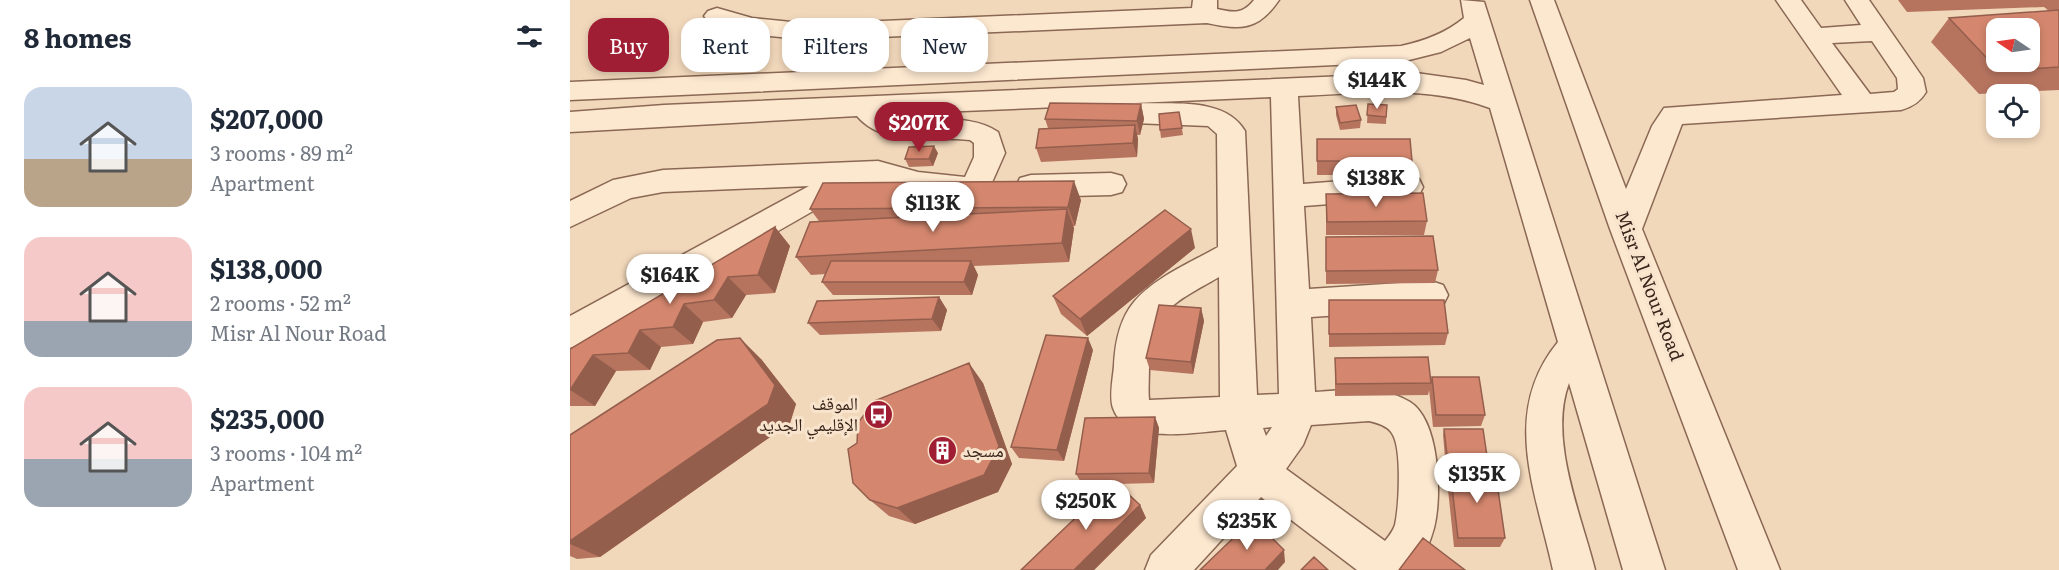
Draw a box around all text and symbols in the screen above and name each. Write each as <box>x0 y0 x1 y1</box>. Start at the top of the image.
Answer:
text: 8 homes <box>24 17 132 56</box>
chip: Buy <box>588 18 669 72</box>
chip: Rent <box>681 18 770 72</box>
chip: Filters <box>782 18 889 72</box>
chip: New <box>901 18 988 72</box>
north arrow <box>1986 18 2040 72</box>
map controls <box>1986 18 2040 138</box>
icon: filters <box>513 20 546 53</box>
pin: $144K <box>1335 59 1419 110</box>
text: $144K <box>1347 63 1407 93</box>
button: locate <box>1986 84 2040 138</box>
text: $207,000 <box>210 98 323 137</box>
pin: $207K <box>877 102 961 153</box>
text: $207K <box>888 106 950 136</box>
icon: home <box>72 111 144 183</box>
text: 3 rooms · 89 m² <box>210 137 353 167</box>
pin: $138K <box>1334 157 1418 208</box>
text: $138K <box>1347 161 1405 191</box>
text: Apartment <box>210 167 315 197</box>
pin: $113K <box>891 182 975 233</box>
text: $113K <box>905 186 961 216</box>
street label: Misr Al Nour Road <box>1609 207 1691 364</box>
text: $138,000 <box>210 248 323 287</box>
pin: $164K <box>628 254 712 305</box>
text: $164K <box>640 258 700 288</box>
icon: home <box>72 261 144 333</box>
text: 2 rooms · 52 m² <box>210 287 351 317</box>
text: Misr Al Nour Road <box>210 317 386 347</box>
place label: الموقف الإقليمي الجديد <box>759 389 858 440</box>
text: $235,000 <box>210 398 324 437</box>
bus stop icon: الموقف الإقليمي الجديد <box>863 398 895 430</box>
icon: home <box>72 411 144 483</box>
building icon: مسجد <box>926 435 958 467</box>
place label: مسجد <box>963 436 1004 463</box>
text: 3 rooms · 104 m² <box>210 437 362 467</box>
pin: $135K <box>1435 453 1519 504</box>
text: $135K <box>1448 457 1506 487</box>
text: Apartment <box>210 467 315 497</box>
pin: $250K <box>1044 480 1128 531</box>
text: $250K <box>1055 484 1117 514</box>
pin: $235K <box>1205 500 1289 551</box>
text: $235K <box>1217 504 1277 534</box>

